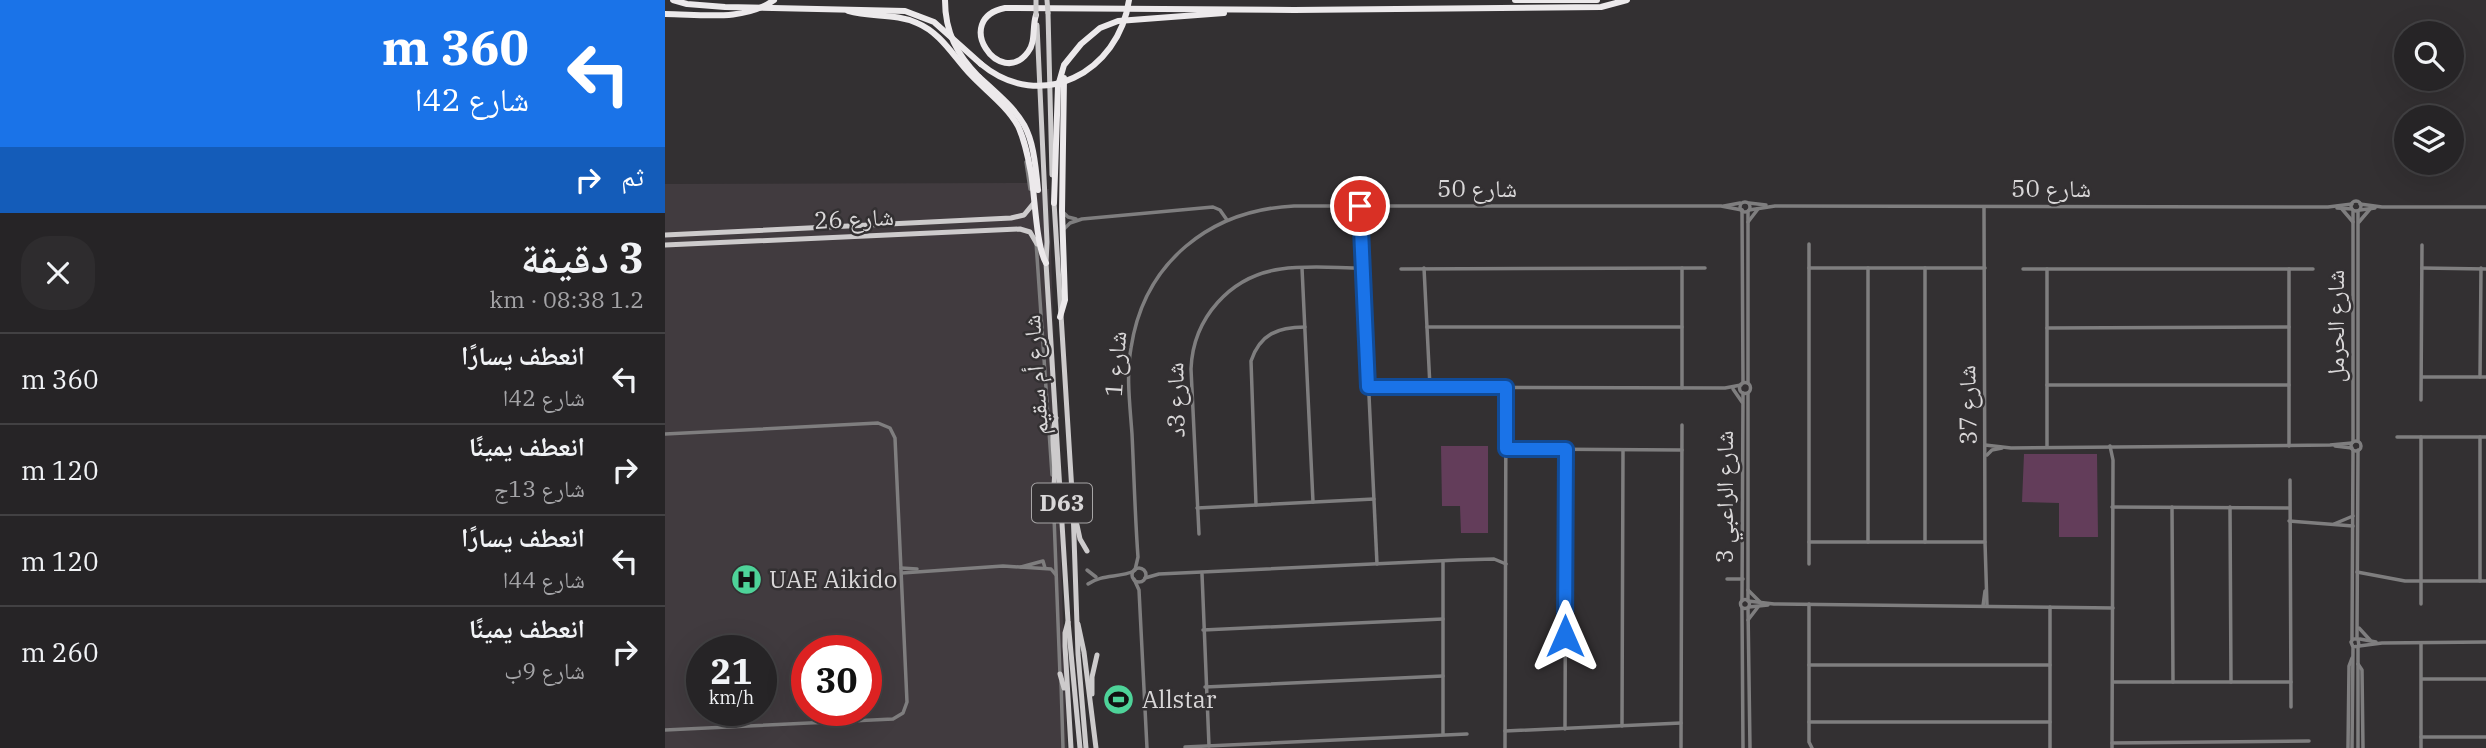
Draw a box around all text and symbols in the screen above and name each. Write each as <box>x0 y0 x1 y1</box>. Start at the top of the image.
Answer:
text: 360 m <box>382 15 529 78</box>
map controls <box>2394 21 2464 175</box>
button: search <box>2394 21 2464 91</box>
icon: left <box>553 28 644 119</box>
text: شارع 42ا <box>415 78 529 120</box>
button: layers <box>2394 105 2464 175</box>
text: ثم <box>621 159 644 193</box>
icon: right <box>569 161 607 199</box>
street label: شارع 50 <box>1437 172 1517 204</box>
street label: شارع 50 <box>2011 172 2091 204</box>
pin <box>1330 176 1390 236</box>
icon: arrive <box>1341 187 1379 225</box>
street label: شارع 26 <box>813 200 895 236</box>
text: 3 دقيقة <box>521 230 644 285</box>
button: close <box>21 236 95 310</box>
street label: شارع الحرمل <box>2319 270 2351 382</box>
text: 1.2 km · 08:38 <box>490 284 644 314</box>
street label: شارع أم سقيم <box>1015 314 1056 436</box>
street label: شارع 1 <box>1097 330 1133 398</box>
text: انعطف يسارًا <box>461 338 585 372</box>
icon: left <box>606 360 644 398</box>
text: 360 m <box>21 362 99 396</box>
street label: شارع 3د <box>1158 362 1192 438</box>
street label: شارع 37 <box>1950 365 1984 445</box>
text: شارع 42ا <box>503 382 585 412</box>
text: انعطف يمينًا <box>469 429 585 463</box>
street label: شارع الراعبي 3 <box>1708 431 1744 564</box>
icon: right <box>606 451 644 489</box>
text: 120 m <box>21 453 99 487</box>
text: شارع 13ج <box>494 473 585 503</box>
road number: D63 <box>1032 484 1092 523</box>
text: انعطف يسارًا <box>461 520 585 554</box>
icon: left <box>606 542 644 580</box>
text: 120 m <box>21 544 99 578</box>
hospital icon: UAE Aikido <box>729 563 763 597</box>
place label: UAE Aikido <box>769 563 897 595</box>
text: شارع 44ا <box>503 564 585 594</box>
position arrow <box>1528 599 1602 673</box>
text: انعطف يمينًا <box>469 611 585 645</box>
icon: right <box>606 633 644 671</box>
text: 260 m <box>21 635 99 669</box>
speed limit sign: 30 <box>791 635 882 726</box>
text: 21 <box>710 648 753 694</box>
text: شارع 9ب <box>504 655 585 685</box>
sports icon: Allstar <box>1102 683 1136 717</box>
place label: Allstar <box>1142 683 1217 715</box>
text: km/h <box>709 686 754 709</box>

